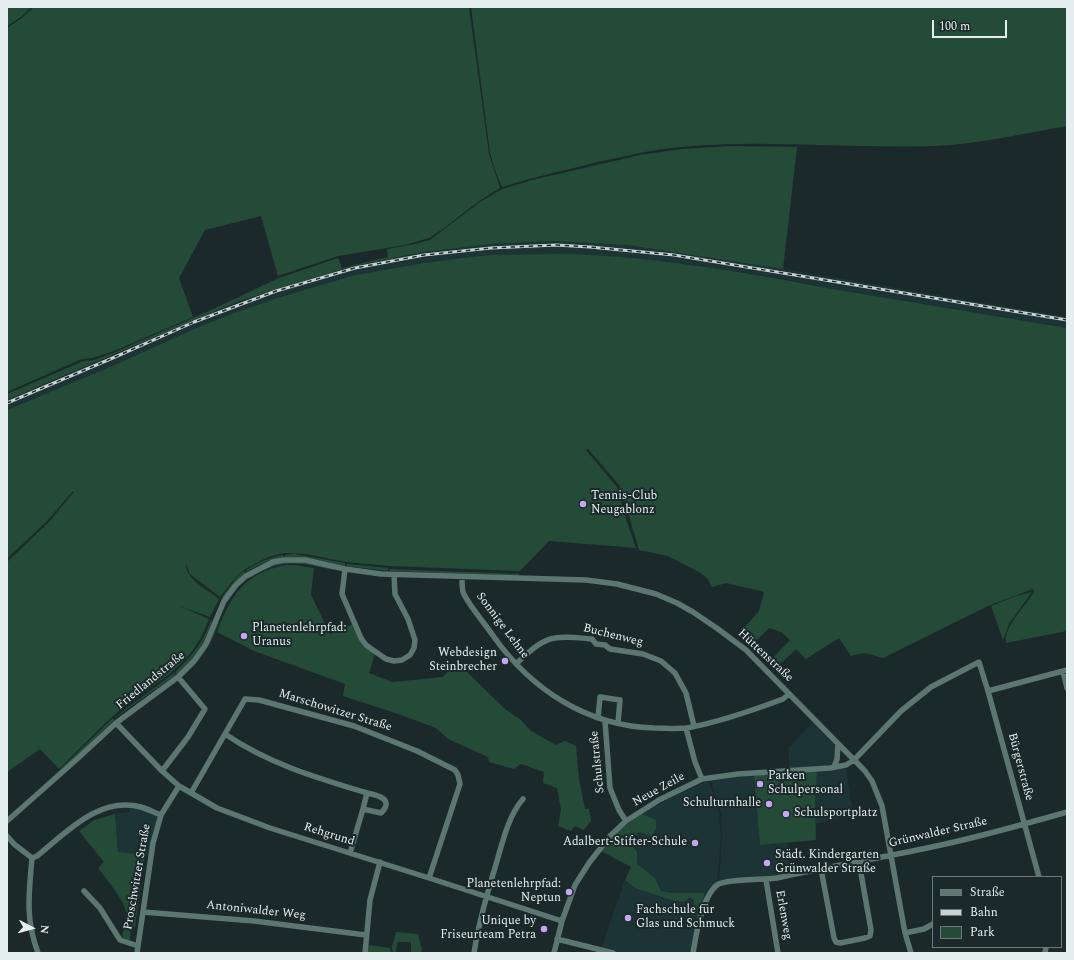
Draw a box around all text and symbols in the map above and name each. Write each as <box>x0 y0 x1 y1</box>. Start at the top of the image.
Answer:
scale bar <box>934 12 1009 38</box>
text: 100 m <box>939 17 970 36</box>
place label: Tennis-Club Neugablonz <box>591 490 657 518</box>
marker: Tennis-Club Neugablonz <box>578 499 588 509</box>
street label: Sonnige Lehne <box>472 590 532 662</box>
place label: Planetenlehrpfad: Uranus <box>252 622 346 650</box>
street label: Buchenweg <box>581 622 645 650</box>
street label: Hüttenstraße <box>734 627 796 685</box>
marker: Planetenlehrpfad: Uranus <box>239 631 249 641</box>
place label: Webdesign Steinbrecher <box>429 647 497 675</box>
street label: Friedlandstraße <box>114 649 188 713</box>
marker: Webdesign Steinbrecher <box>500 656 510 666</box>
street label: Marschowitzer Straße <box>277 687 393 735</box>
street label: Schulstraße <box>588 730 608 794</box>
street label: Bürgerstraße <box>1004 732 1036 802</box>
street label: Neue Zeile <box>630 770 688 810</box>
place label: Parken Schulpersonal <box>768 770 843 798</box>
marker: Parken Schulpersonal <box>755 779 765 789</box>
place label: Schulturnhalle <box>683 797 761 811</box>
marker: Schulturnhalle <box>764 799 774 809</box>
place label: Schulsportplatz <box>794 807 877 821</box>
marker: Schulsportplatz <box>781 809 791 819</box>
street label: Grünwalder Straße <box>887 815 989 851</box>
street label: Rehgrund <box>302 820 356 850</box>
street label: Proschwitzer Straße <box>122 823 154 931</box>
place label: Adalbert-Stifter-Schule <box>563 836 687 850</box>
marker: Adalbert-Stifter-Schule <box>690 838 700 848</box>
place label: Städt. Kindergarten Grünwalder Straße <box>775 849 879 877</box>
marker: Städt. Kindergarten Grünwalder Straße <box>762 858 772 868</box>
legend <box>932 876 1062 948</box>
place label: Planetenlehrpfad: Neptun <box>467 878 561 906</box>
text: Straße <box>970 883 1005 902</box>
marker: Planetenlehrpfad: Neptun <box>564 887 574 897</box>
street label: Erlenweg <box>772 889 794 941</box>
street label: Antoniwalder Weg <box>206 899 306 923</box>
text: Bahn <box>970 903 998 922</box>
place label: Fachschule für Glas und Schmuck <box>636 904 735 932</box>
north arrow <box>12 908 52 948</box>
marker: Fachschule für Glas und Schmuck <box>623 913 633 923</box>
place label: Unique by Friseurteam Petra <box>440 915 536 943</box>
text: Park <box>970 923 995 942</box>
text: N <box>36 924 53 935</box>
marker: Unique by Friseurteam Petra <box>539 924 549 934</box>

